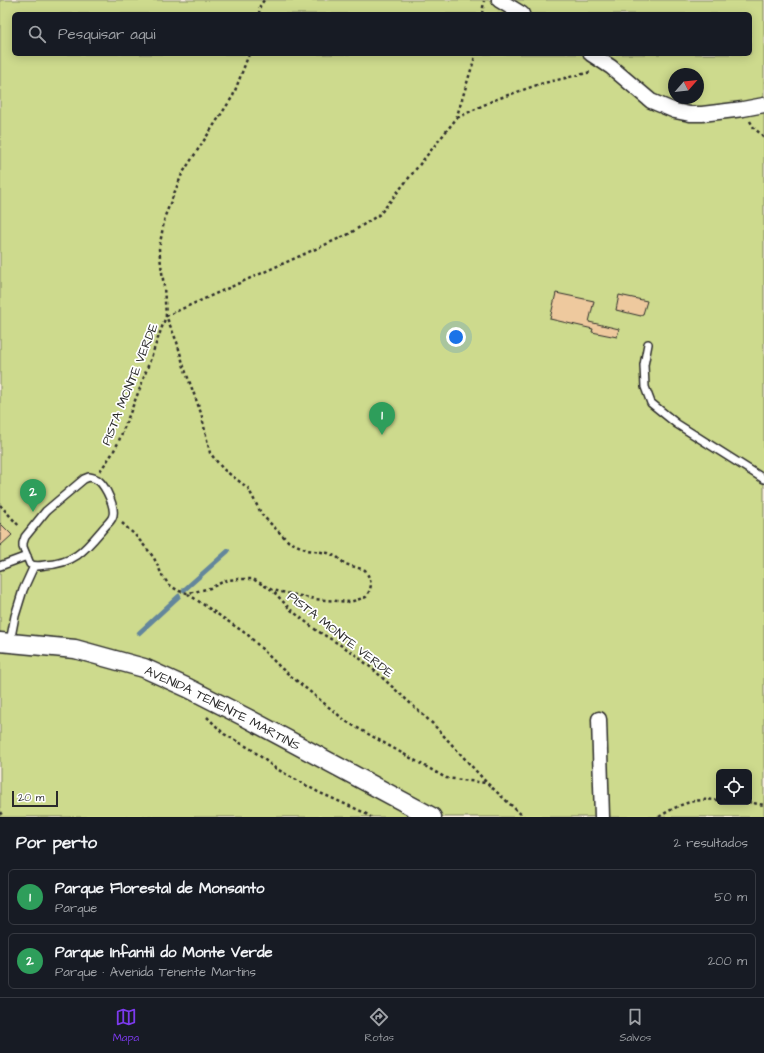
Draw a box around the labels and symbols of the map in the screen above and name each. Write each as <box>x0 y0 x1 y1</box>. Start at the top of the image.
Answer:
north arrow <box>668 68 704 104</box>
street label: PISTA MONTE VERDE <box>97 320 163 448</box>
your location <box>446 327 466 347</box>
pin: 1 <box>369 402 395 435</box>
pin: 2 <box>20 479 46 512</box>
street label: PISTA MONTE VERDE <box>284 588 397 682</box>
street label: AVENIDA TENENTE MARTINS <box>142 662 303 755</box>
scale bar <box>12 789 58 808</box>

